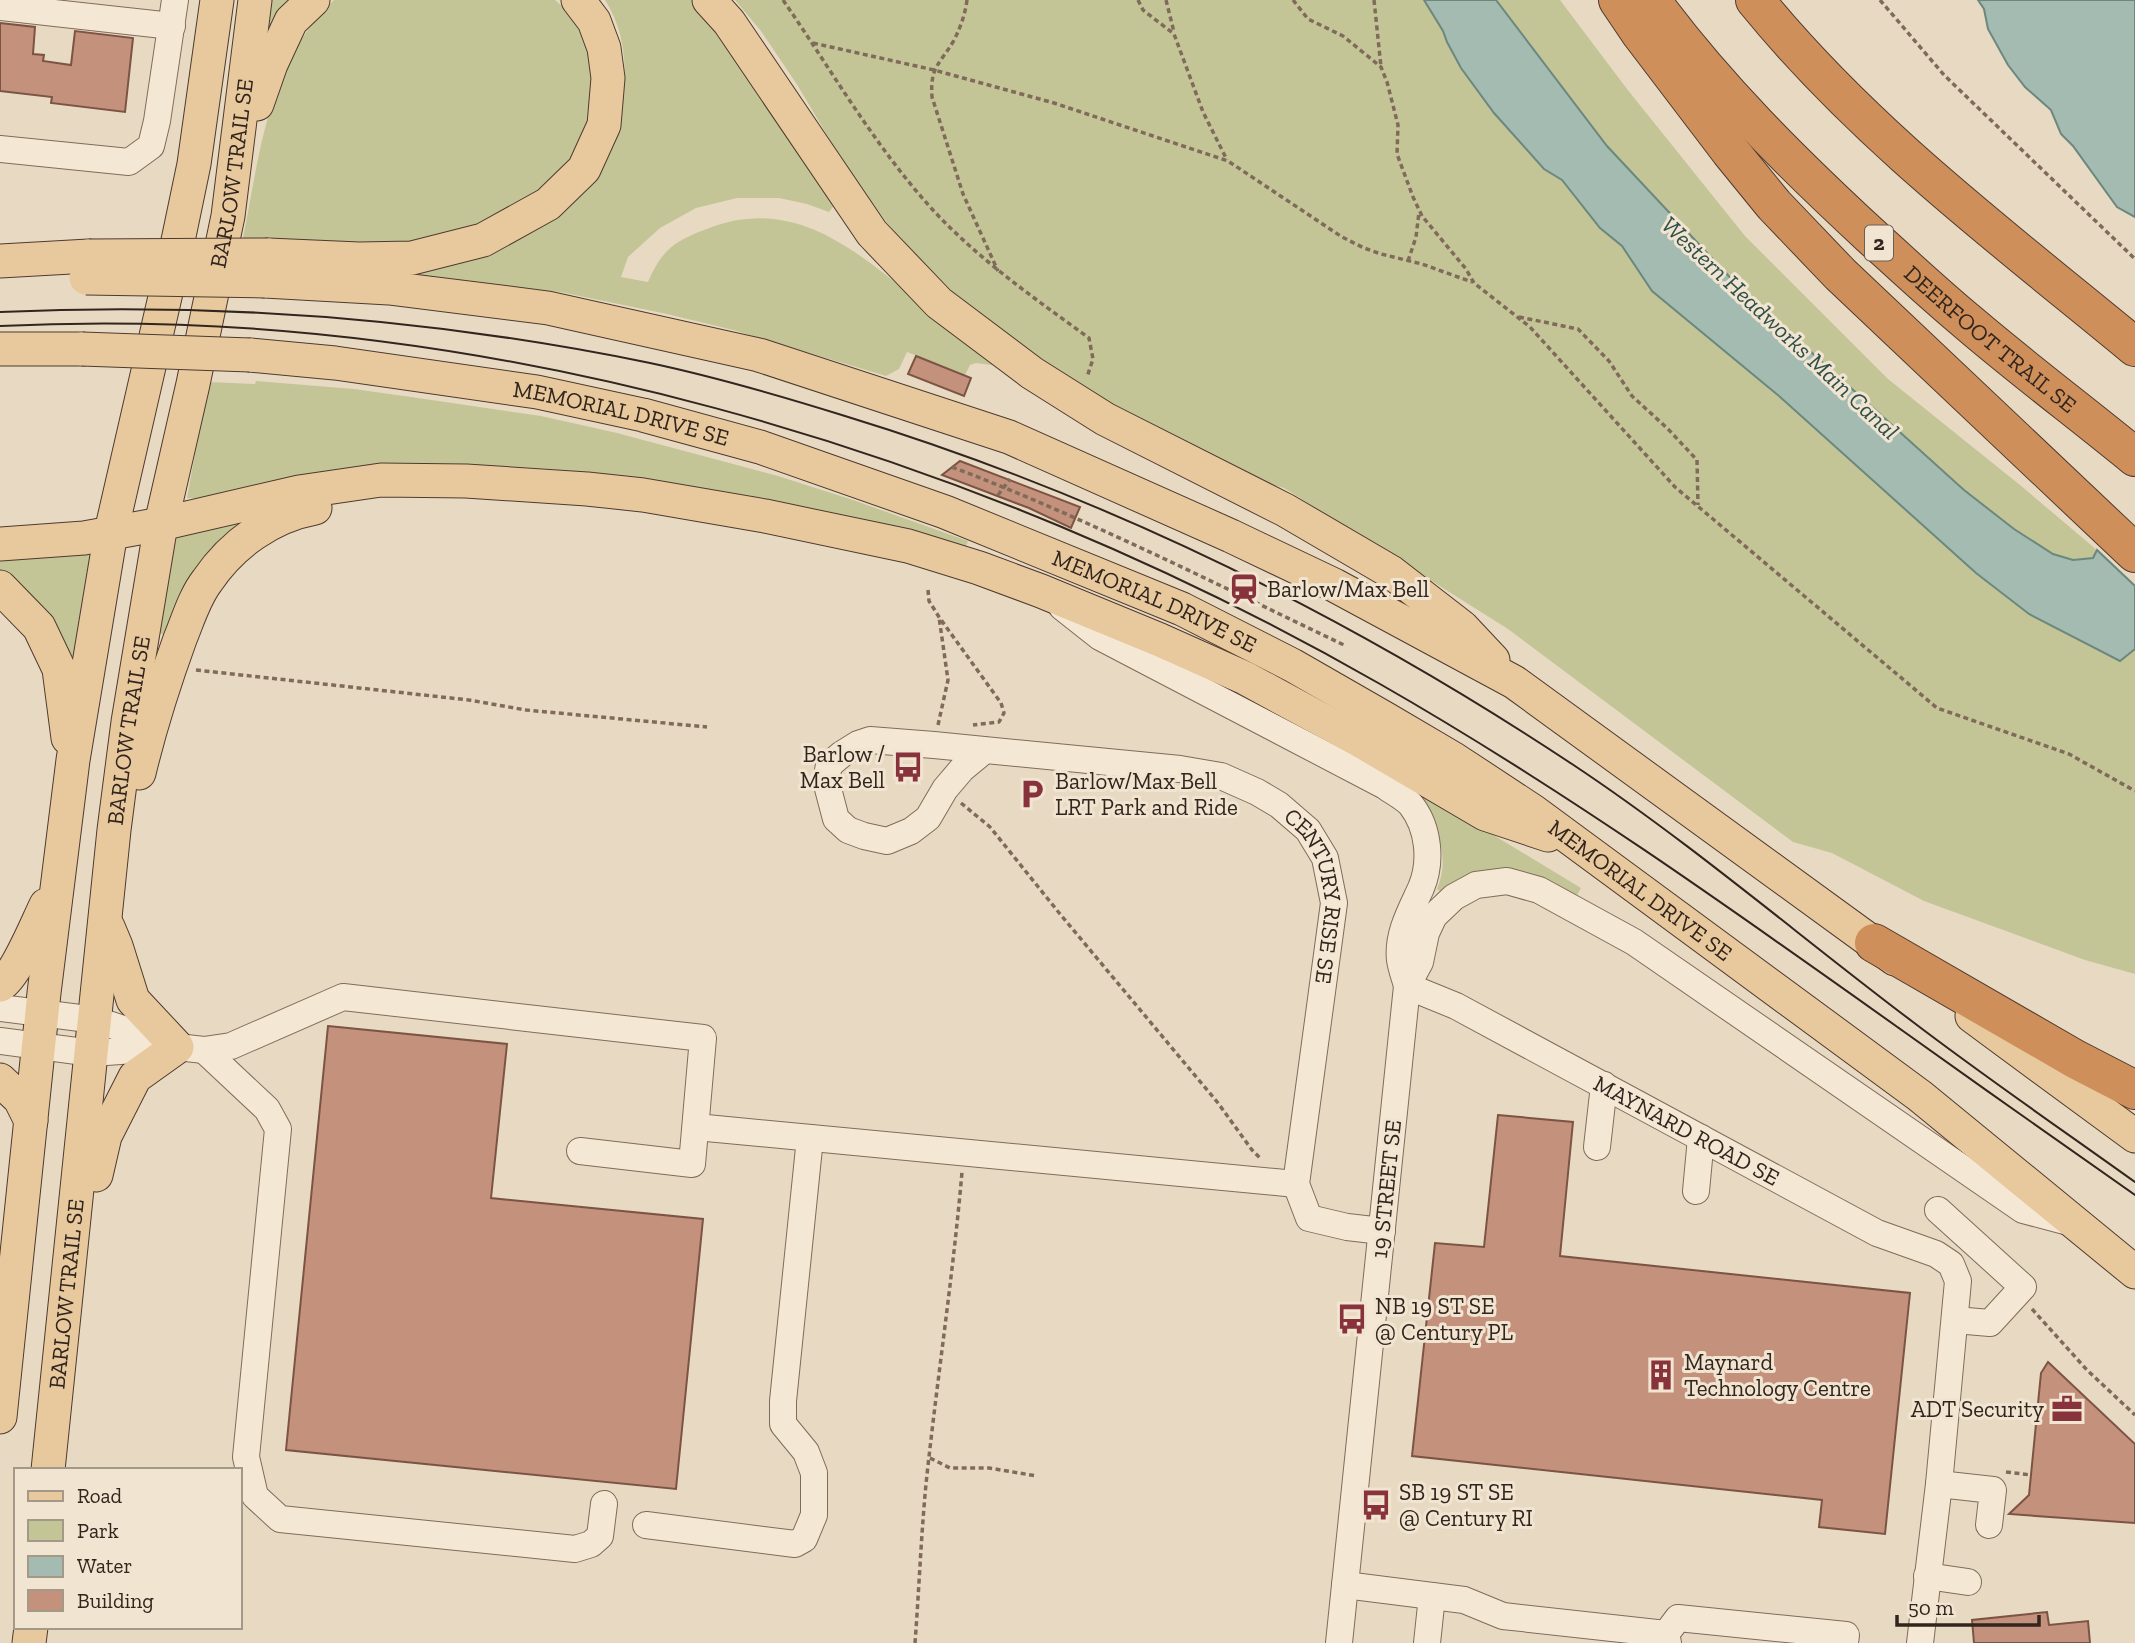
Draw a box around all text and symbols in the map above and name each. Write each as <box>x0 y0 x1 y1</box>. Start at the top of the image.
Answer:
street label: BARLOW TRAIL SE <box>204 77 259 270</box>
water label: Western Headworks Main Canal <box>1656 210 1905 445</box>
road number: 2 <box>1865 226 1893 260</box>
street label: DEERFOOT TRAIL SE <box>1898 259 2082 419</box>
street label: MEMORIAL DRIVE SE <box>511 375 732 452</box>
street label: MEMORIAL DRIVE SE <box>1048 543 1262 659</box>
station icon: Barlow/Max Bell <box>1227 572 1261 606</box>
place label: Barlow/Max Bell <box>1267 575 1429 603</box>
street label: BARLOW TRAIL SE <box>101 634 156 827</box>
place label: Barlow / Max Bell <box>800 740 885 794</box>
bus stop icon: Barlow / Max Bell <box>891 750 925 784</box>
place label: Barlow/Max Bell LRT Park and Ride <box>1055 767 1238 821</box>
parking icon: Barlow/Max Bell LRT Park and Ride <box>1015 777 1049 811</box>
street label: CENTURY RISE SE <box>1279 802 1348 986</box>
street label: MEMORIAL DRIVE SE <box>1543 813 1738 967</box>
street label: MAYNARD ROAD SE <box>1589 1069 1784 1192</box>
street label: 19 STREET SE <box>1365 1118 1407 1260</box>
street label: BARLOW TRAIL SE <box>42 1198 90 1390</box>
place label: NB 19 ST SE @ Century PL <box>1375 1292 1513 1346</box>
bus stop icon: NB 19 ST SE @ Century PL <box>1335 1302 1369 1336</box>
place label: Maynard Technology Centre <box>1684 1348 1871 1402</box>
building icon: Maynard Technology Centre <box>1644 1358 1678 1392</box>
office icon: ADT Security <box>2050 1392 2084 1426</box>
place label: ADT Security <box>1911 1395 2044 1423</box>
legend <box>14 1468 242 1629</box>
place label: SB 19 ST SE @ Century RI <box>1399 1478 1533 1532</box>
text: Road <box>77 1483 123 1508</box>
bus stop icon: SB 19 ST SE @ Century RI <box>1359 1488 1393 1522</box>
text: Park <box>77 1518 119 1543</box>
text: Water <box>77 1553 132 1578</box>
scale bar <box>1897 1584 2039 1628</box>
text: Building <box>77 1588 154 1613</box>
text: 50 m <box>1908 1595 1954 1620</box>

